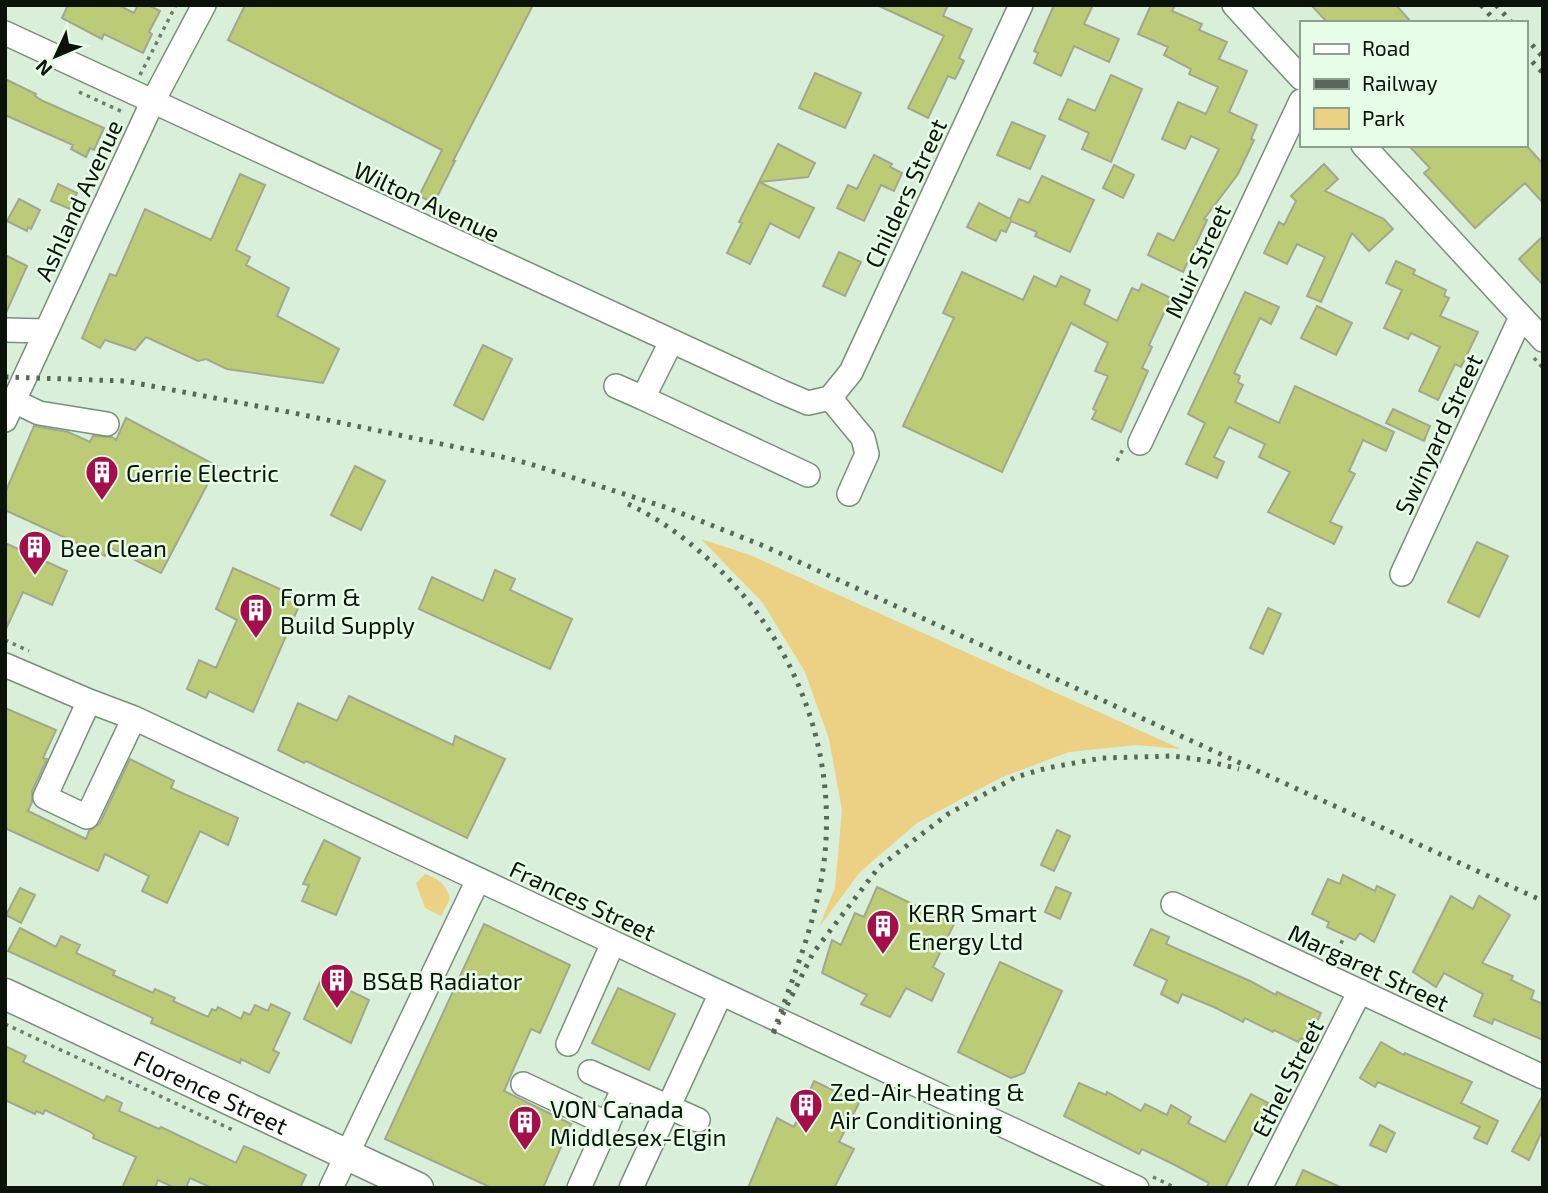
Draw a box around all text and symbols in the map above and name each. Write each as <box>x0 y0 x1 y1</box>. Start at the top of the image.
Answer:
north arrow <box>21 21 91 91</box>
legend <box>1300 21 1527 147</box>
text: Road <box>1362 35 1410 60</box>
text: N <box>30 55 56 81</box>
text: Railway <box>1362 70 1438 95</box>
text: Park <box>1362 105 1405 130</box>
street label: Childers Street <box>858 114 952 272</box>
street label: Ashland Avenue <box>28 115 128 285</box>
street label: Wilton Avenue <box>349 155 505 247</box>
street label: Muir Street <box>1158 200 1236 322</box>
street label: Swinyard Street <box>1388 349 1488 519</box>
building icon: Gerrie Electric <box>83 453 121 502</box>
place label: Gerrie Electric <box>126 458 279 487</box>
building icon: Bee Clean <box>16 528 54 577</box>
place label: Bee Clean <box>60 533 167 562</box>
place label: Form & Build Supply <box>280 582 415 639</box>
building icon: Form & Build Supply <box>237 591 275 640</box>
street label: Frances Street <box>505 853 661 947</box>
place label: KERR Smart Energy Ltd <box>908 898 1037 955</box>
building icon: KERR Smart Energy Ltd <box>864 907 902 956</box>
street label: Margaret Street <box>1284 917 1454 1017</box>
building icon: BS&B Radiator <box>318 961 356 1010</box>
place label: BS&B Radiator <box>362 966 523 995</box>
street label: Ethel Street <box>1245 1014 1329 1142</box>
street label: Florence Street <box>130 1042 293 1139</box>
place label: Zed-Air Heating & Air Conditioning <box>830 1077 1025 1134</box>
building icon: Zed-Air Heating & Air Conditioning <box>787 1086 825 1135</box>
place label: VON Canada Middlesex-Elgin <box>550 1094 726 1151</box>
building icon: VON Canada Middlesex-Elgin <box>506 1103 544 1152</box>

